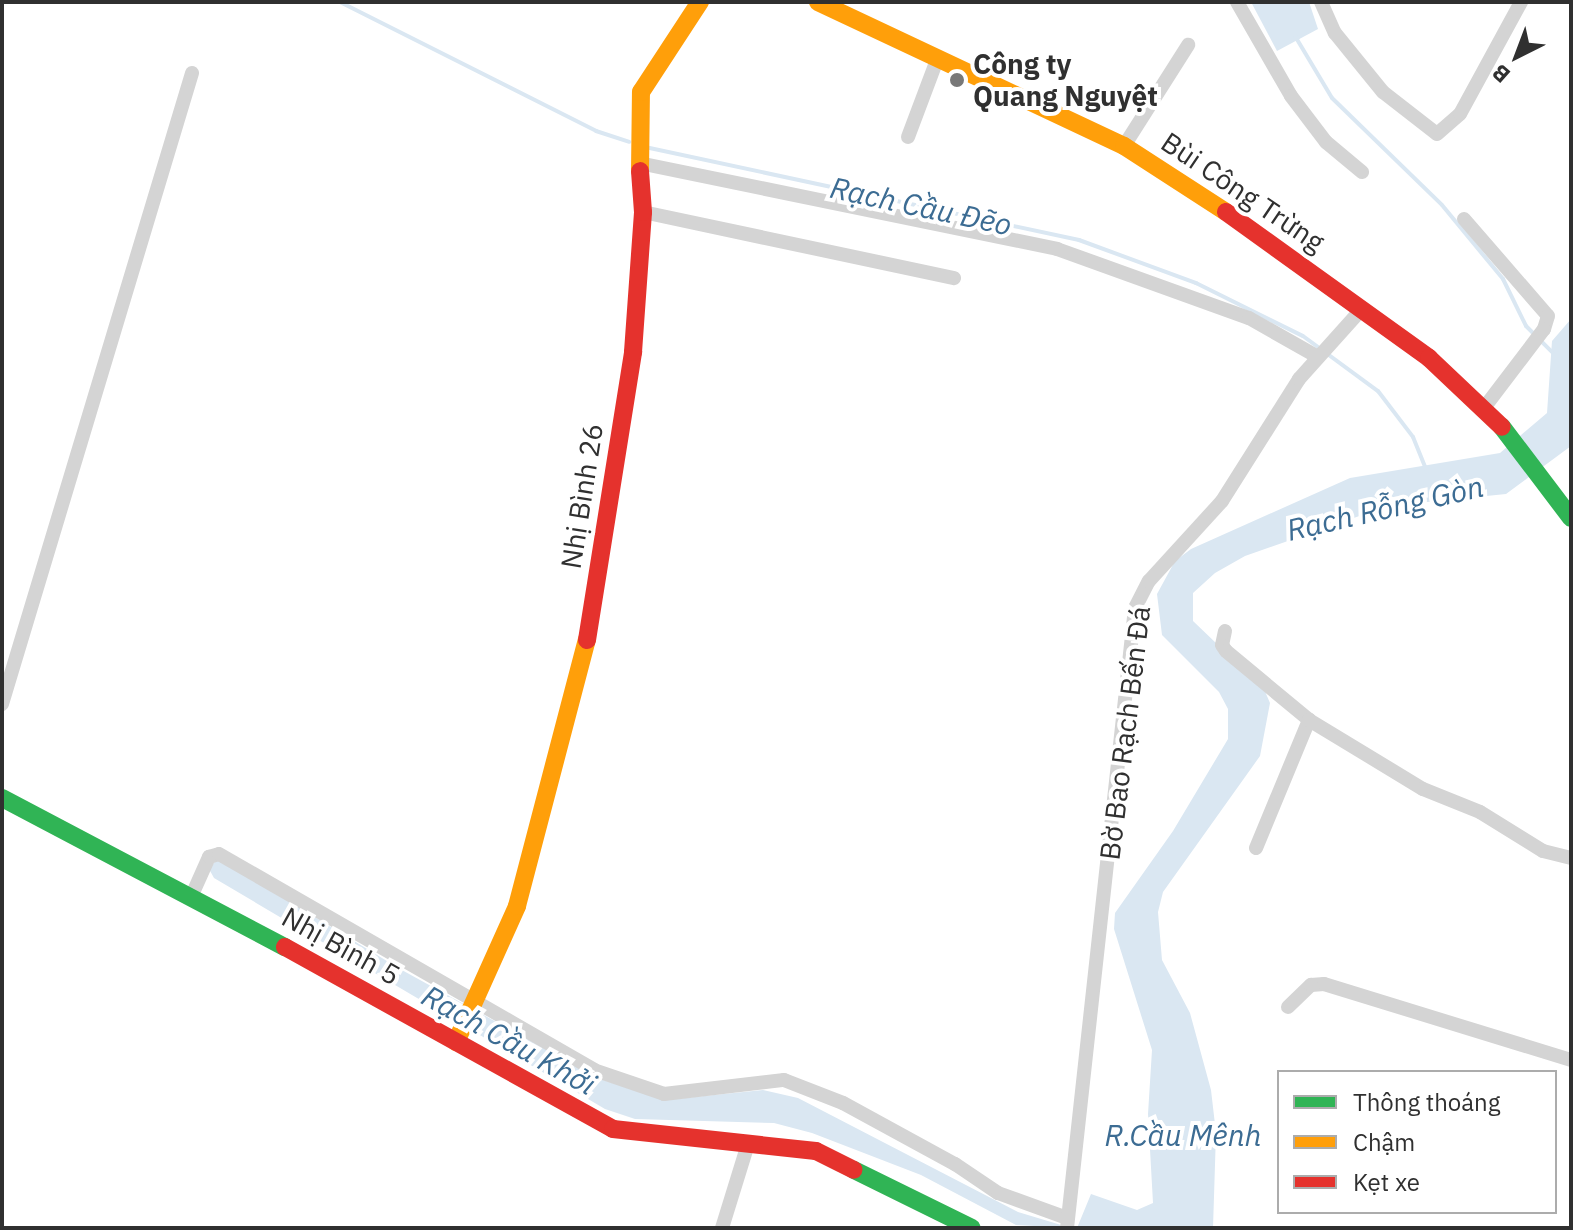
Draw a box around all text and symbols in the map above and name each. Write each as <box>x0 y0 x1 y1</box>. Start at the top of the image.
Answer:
north arrow <box>1477 16 1557 96</box>
place label: Công ty Quang Nguyệt <box>973 47 1158 113</box>
text: B <box>1485 59 1516 90</box>
marker: Công ty Quang Nguyệt <box>948 71 966 89</box>
street label: Bùi Công Trừng <box>1155 125 1331 259</box>
water label: Rạch Cầu Đẽo <box>827 169 1015 243</box>
street label: Nhị Bình 26 <box>554 421 610 571</box>
water label: Rạch Rỗng Gòn <box>1283 468 1487 548</box>
street label: Bờ Bao Rạch Bến Đá <box>1093 604 1157 862</box>
street label: Nhị Bình 5 <box>276 900 406 992</box>
water label: Rạch Cầu Khởi <box>416 977 602 1103</box>
legend <box>1277 1070 1557 1214</box>
text: Thông thoáng <box>1353 1086 1500 1118</box>
water label: R.Cầu Mênh <box>1104 1117 1262 1153</box>
text: Chậm <box>1353 1126 1415 1158</box>
text: Kẹt xe <box>1353 1166 1420 1198</box>

